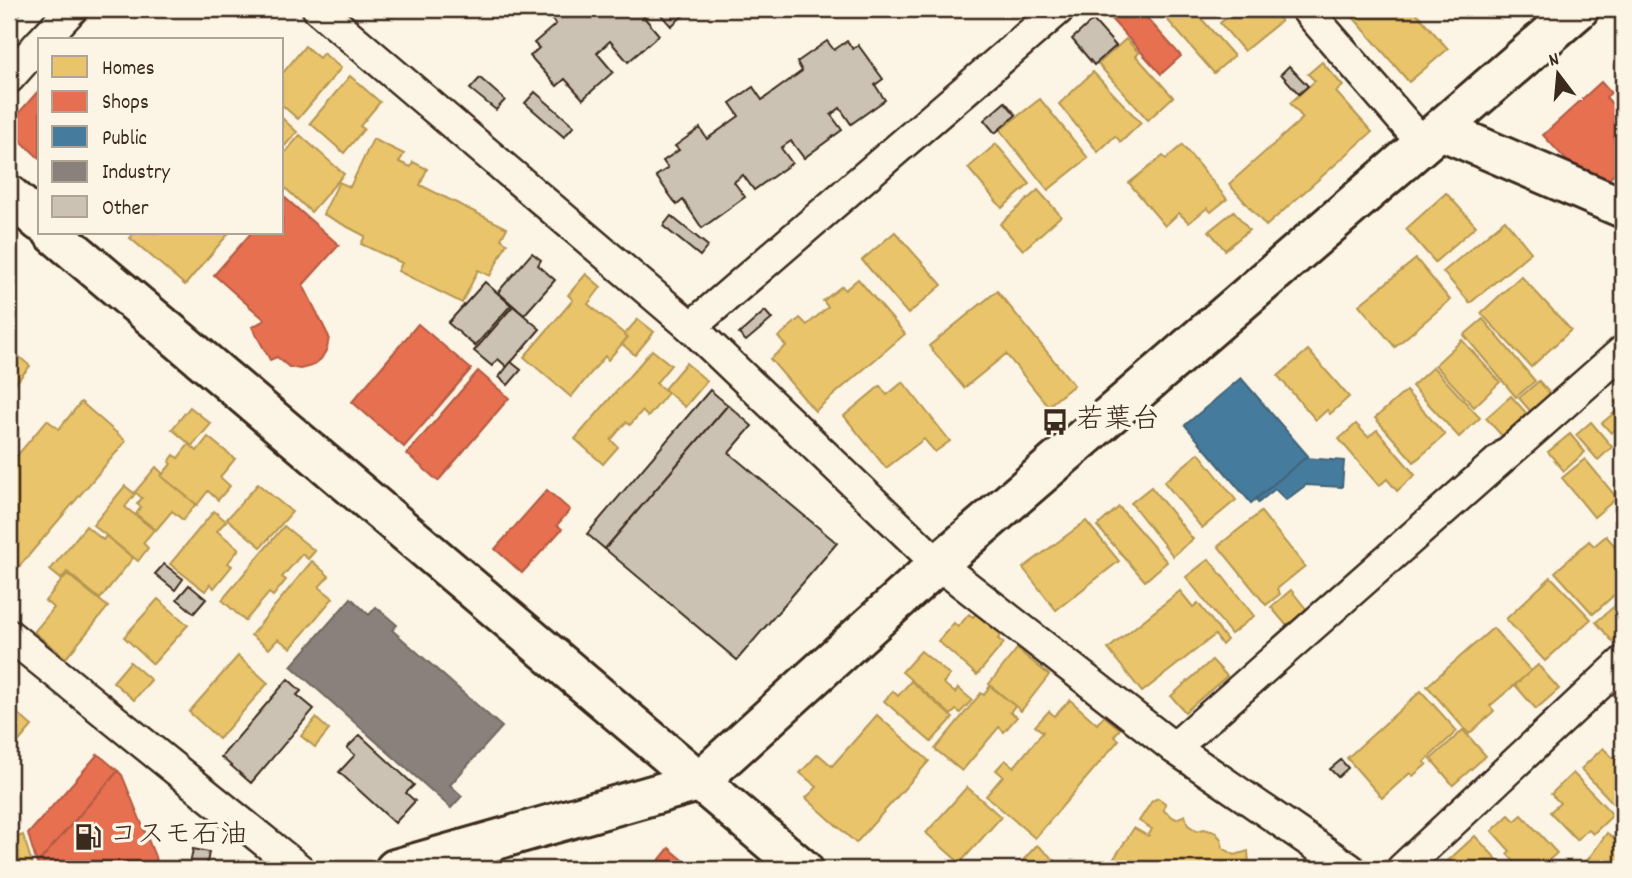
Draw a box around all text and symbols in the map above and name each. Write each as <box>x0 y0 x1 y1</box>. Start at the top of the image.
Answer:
legend <box>38 38 284 234</box>
north arrow <box>1524 38 1594 108</box>
text: N <box>1546 47 1563 75</box>
text: Homes <box>102 55 155 85</box>
text: Shops <box>102 89 149 119</box>
text: Public <box>102 125 147 155</box>
text: Industry <box>102 159 170 189</box>
text: Other <box>102 195 149 225</box>
place label: 若葉台 <box>1076 402 1160 442</box>
bus stop icon: 若葉台 <box>1040 407 1070 437</box>
place label: コスモ石油 <box>109 817 248 857</box>
fuel station icon: コスモ石油 <box>73 822 103 852</box>

